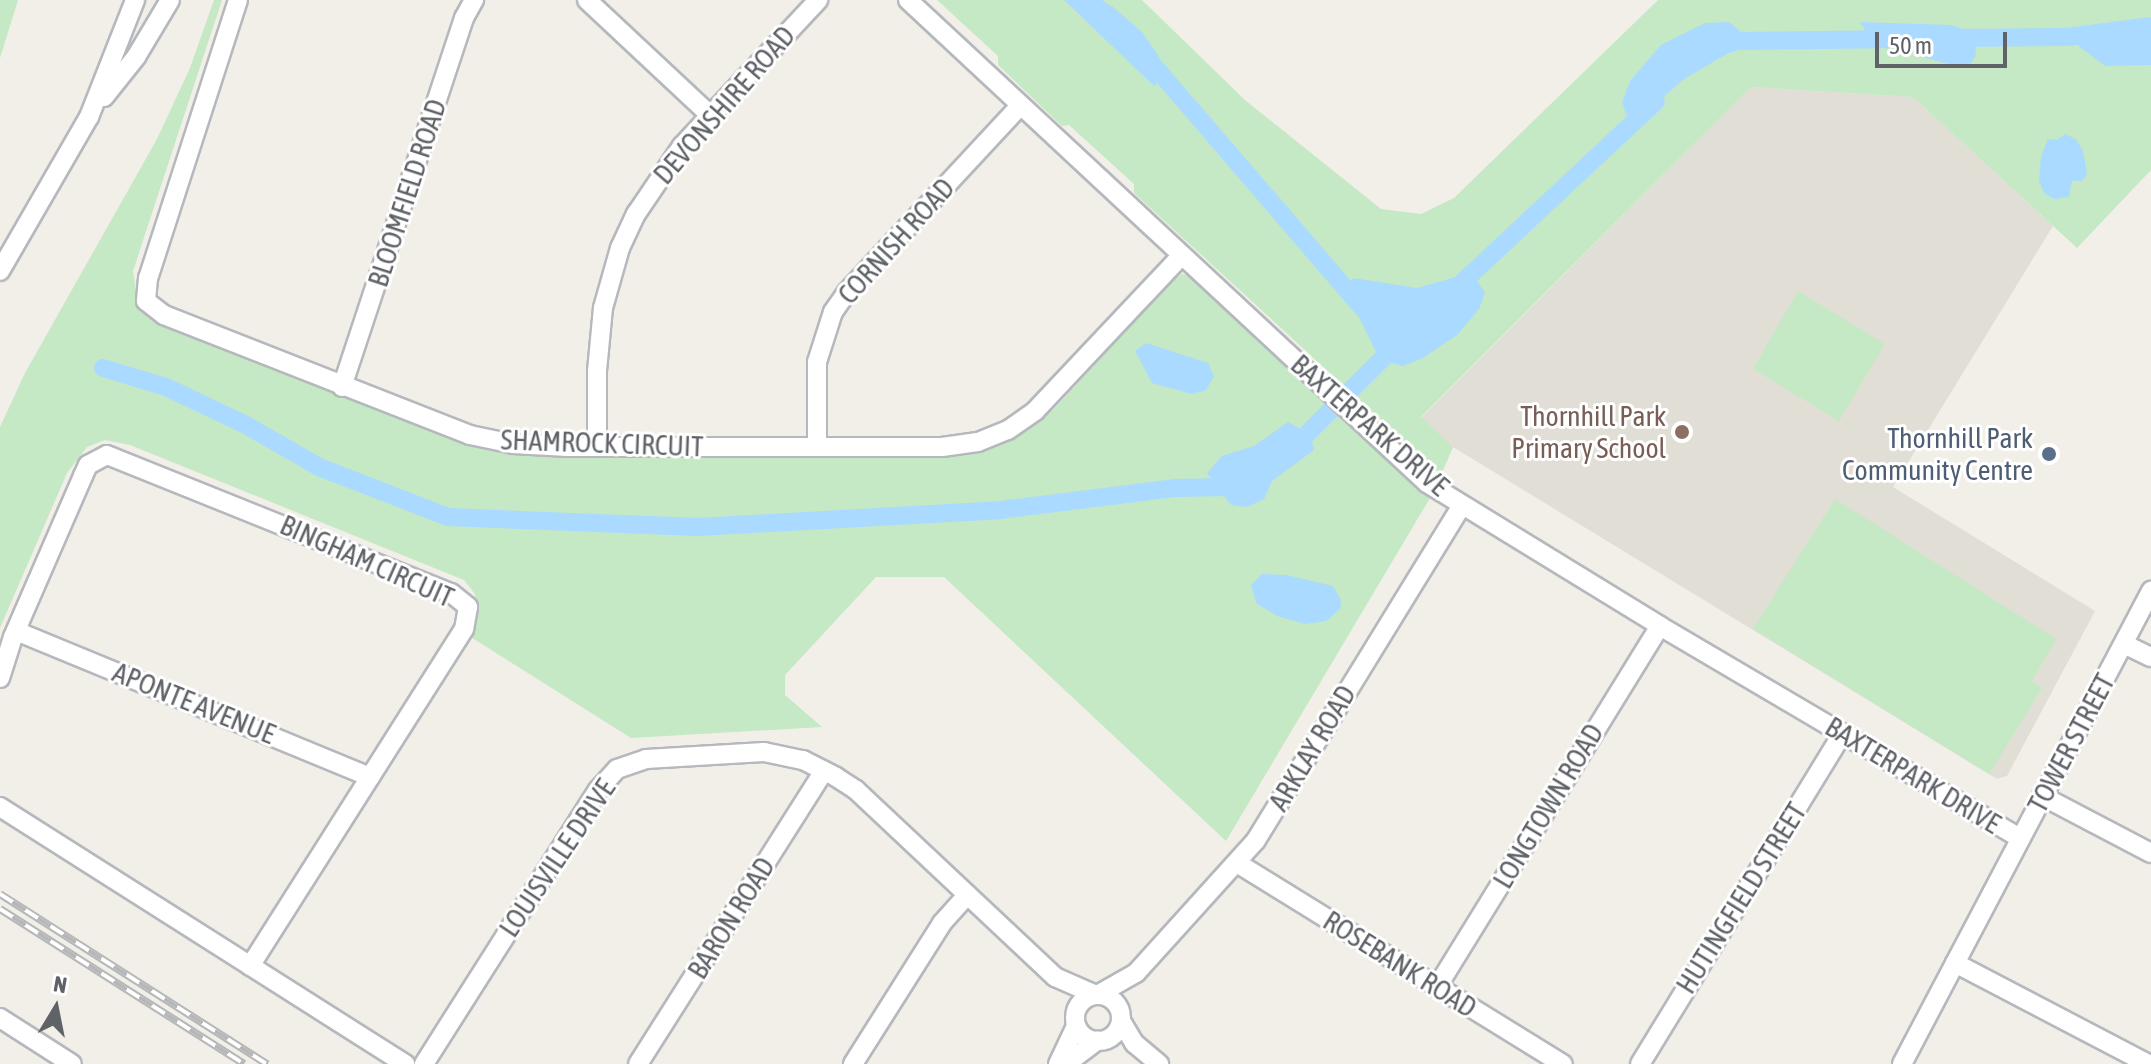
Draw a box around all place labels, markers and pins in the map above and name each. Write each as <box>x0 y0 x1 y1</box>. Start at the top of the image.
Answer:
place label: Thornhill Park Primary School <box>1511 399 1666 465</box>
place label: Thornhill Park Community Centre <box>1842 421 2033 487</box>
marker: Thornhill Park Primary School <box>1673 423 1691 441</box>
marker: Thornhill Park Community Centre <box>2040 445 2058 463</box>

